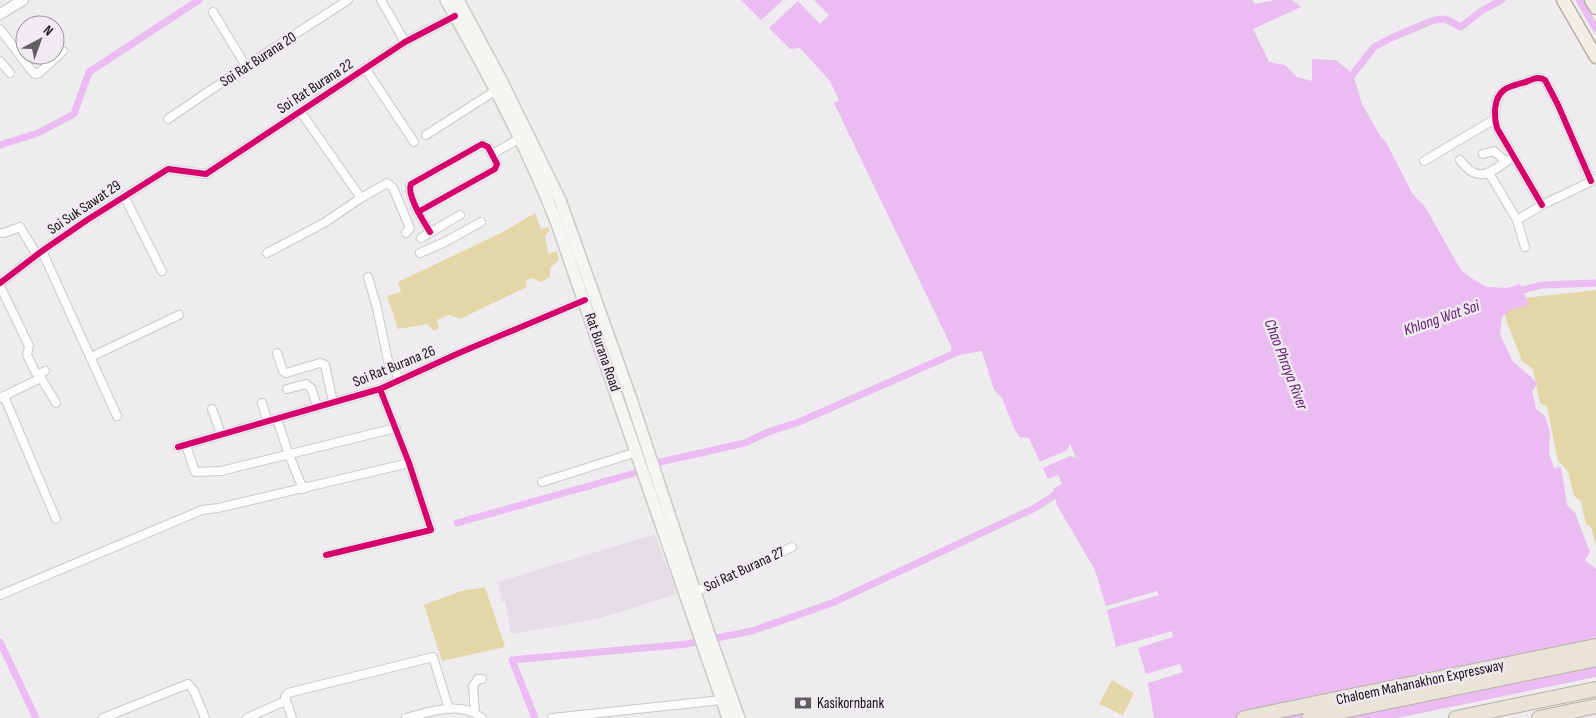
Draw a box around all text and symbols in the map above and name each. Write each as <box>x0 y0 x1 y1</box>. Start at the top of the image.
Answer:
north arrow <box>15 15 65 65</box>
text: N <box>40 22 57 39</box>
street label: Soi Rat Burana 20 <box>216 28 300 91</box>
street label: Soi Rat Burana 22 <box>274 55 357 118</box>
street label: Soi Suk Sawat 29 <box>44 176 125 239</box>
water label: Khlong Wat Sai <box>1401 296 1483 340</box>
street label: Rat Burana Road <box>580 310 625 394</box>
water label: Chao Phraya River <box>1260 317 1312 413</box>
street label: Soi Rat Burana 26 <box>350 341 438 392</box>
street label: Soi Rat Burana 27 <box>701 542 788 596</box>
street label: Chaloem Mahanakhon Expressway <box>1334 655 1506 710</box>
bank icon: Kasikornbank <box>793 693 813 713</box>
place label: Kasikornbank <box>817 694 885 713</box>

